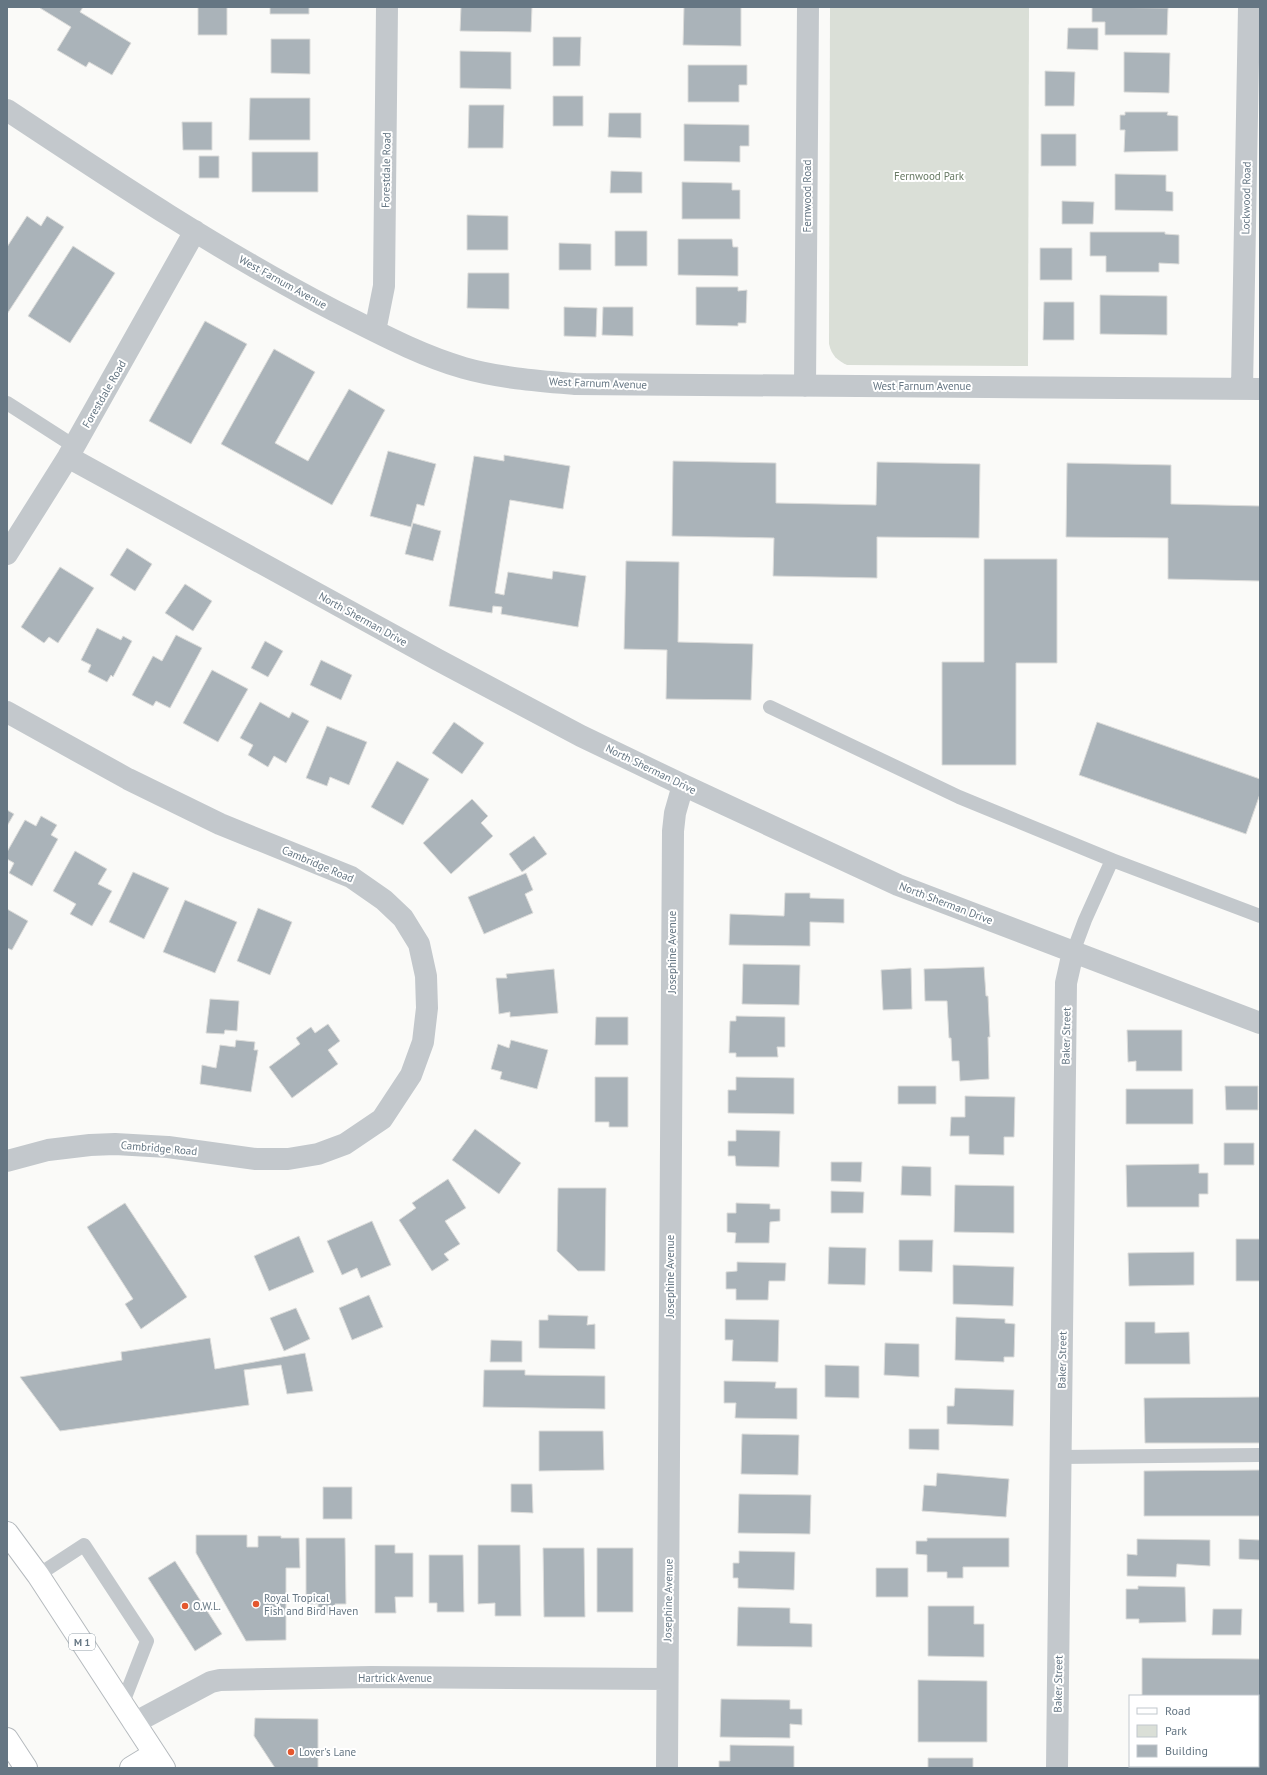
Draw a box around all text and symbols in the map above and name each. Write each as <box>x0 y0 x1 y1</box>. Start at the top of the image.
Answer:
street label: Forestdale Road <box>378 132 394 208</box>
street label: Fernwood Road <box>800 159 814 232</box>
street label: Lockwood Road <box>1238 161 1254 235</box>
park label: Fernwood Park <box>894 169 965 183</box>
street label: West Farnum Avenue <box>237 252 330 312</box>
street label: Forestdale Road <box>79 358 129 430</box>
street label: West Farnum Avenue <box>549 374 648 392</box>
street label: West Farnum Avenue <box>873 379 972 393</box>
street label: North Sherman Drive <box>316 589 410 649</box>
street label: North Sherman Drive <box>603 741 699 797</box>
street label: Cambridge Road <box>280 843 356 885</box>
street label: North Sherman Drive <box>897 879 995 927</box>
street label: Josephine Avenue <box>665 910 679 994</box>
street label: Baker Street <box>1059 1007 1074 1065</box>
street label: Cambridge Road <box>120 1138 198 1158</box>
street label: Josephine Avenue <box>663 1234 677 1318</box>
street label: Baker Street <box>1055 1331 1070 1389</box>
street label: Josephine Avenue <box>660 1558 676 1643</box>
place label: Royal Tropical Fish and Bird Haven <box>264 1591 358 1618</box>
place label: O.W.L. <box>193 1599 221 1613</box>
marker: Royal Tropical Fish and Bird Haven <box>251 1599 261 1609</box>
marker: O.W.L. <box>180 1601 190 1611</box>
road number: M 1 <box>69 1634 95 1650</box>
street label: Baker Street <box>1051 1655 1066 1713</box>
street label: Hartrick Avenue <box>358 1671 432 1685</box>
legend <box>1129 1695 1259 1767</box>
text: Road <box>1165 1703 1190 1718</box>
text: Park <box>1165 1723 1187 1738</box>
text: Building <box>1165 1743 1208 1758</box>
place label: Lover's Lane <box>299 1745 357 1759</box>
marker: Lover's Lane <box>286 1747 296 1757</box>

